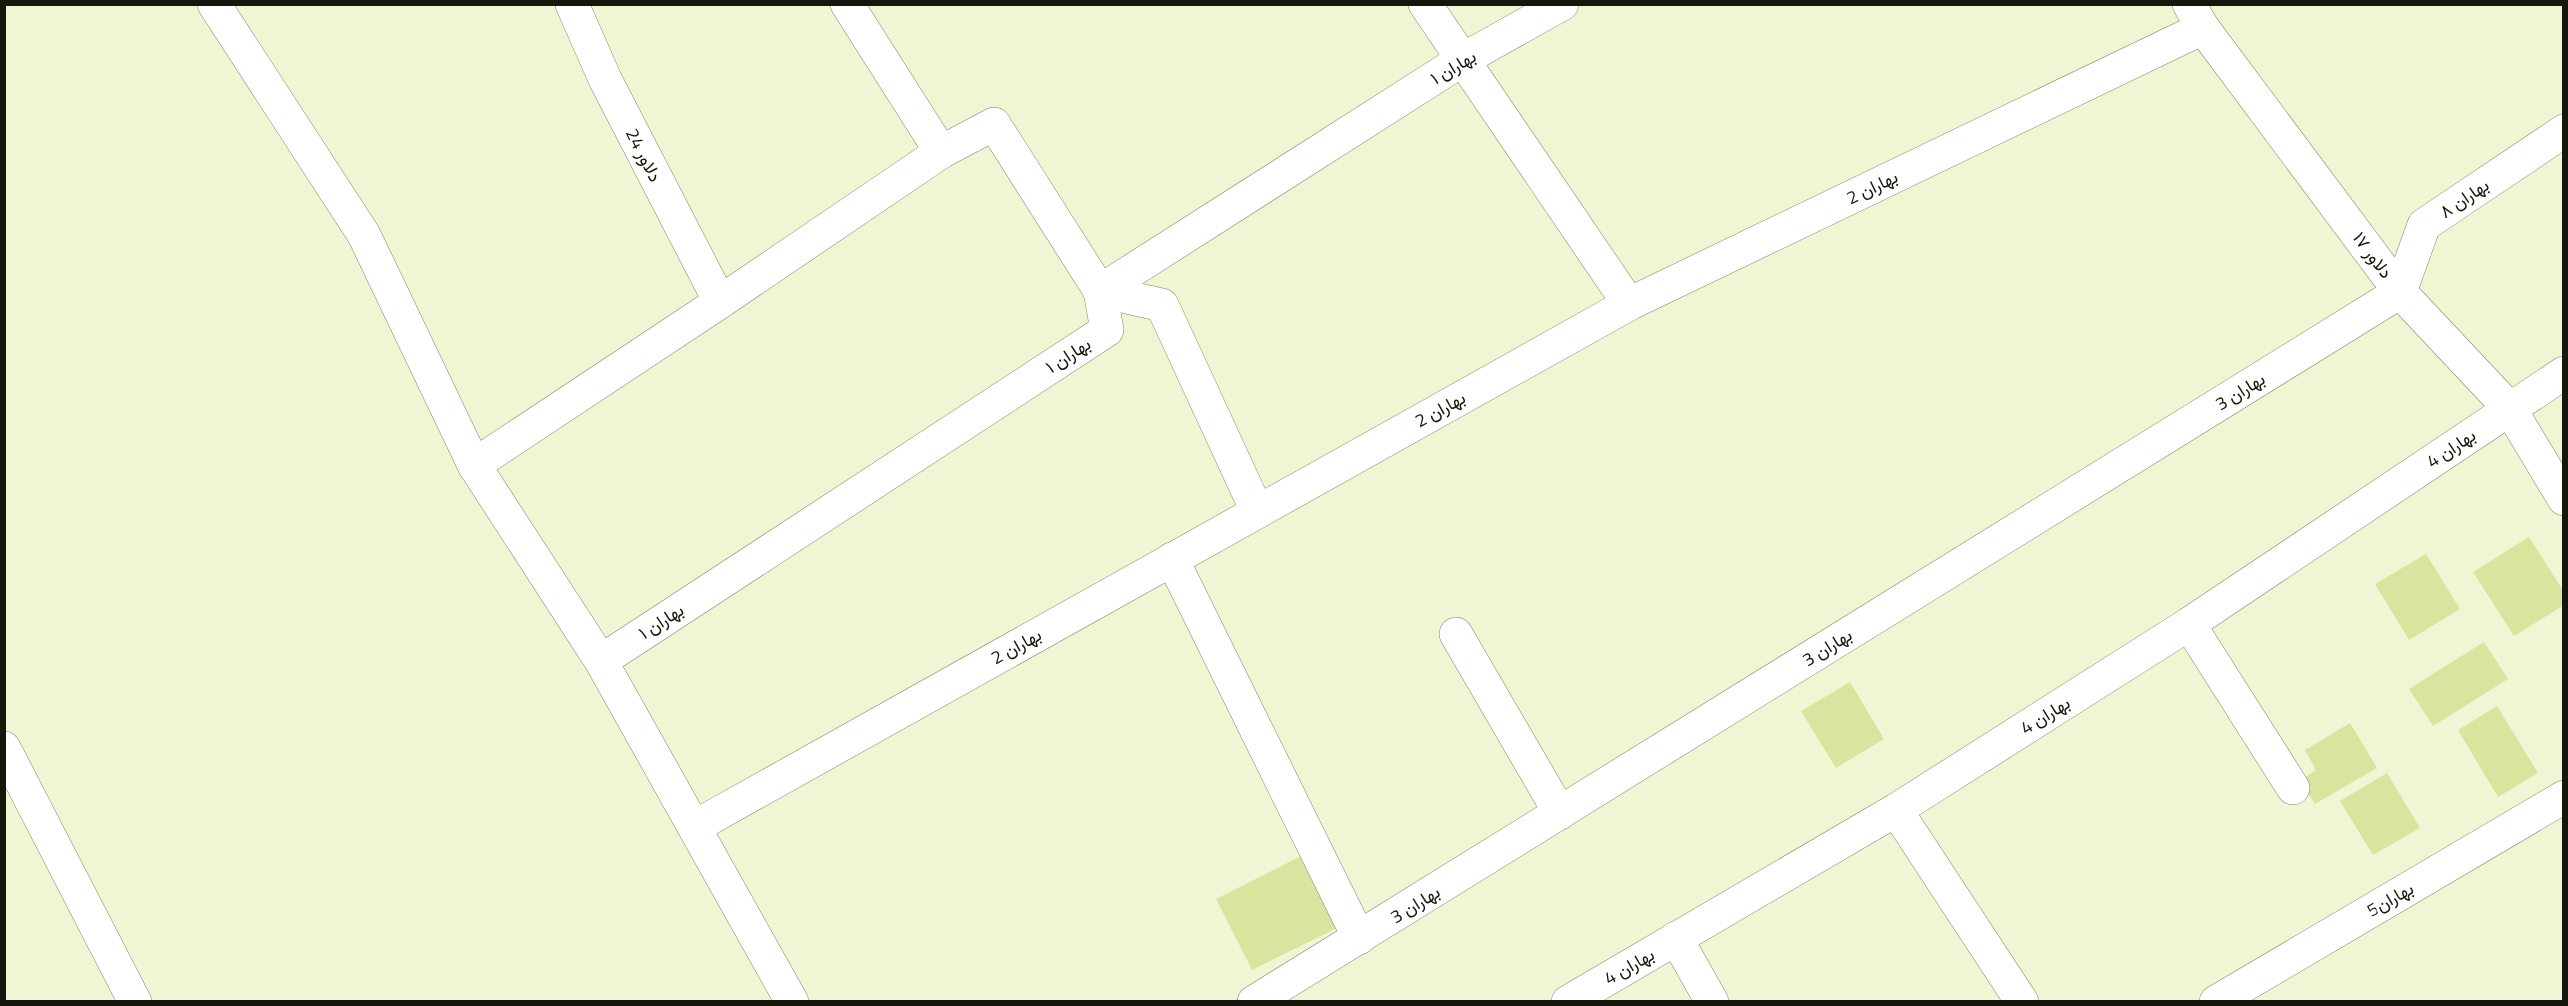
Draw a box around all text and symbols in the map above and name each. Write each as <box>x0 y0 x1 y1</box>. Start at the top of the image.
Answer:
street label: بهاران ۱ <box>1425 43 1481 91</box>
street label: دلاور 24 <box>619 123 669 187</box>
street label: بهاران 2 <box>1842 163 1902 211</box>
street label: بهاران ۸ <box>2434 171 2494 225</box>
street label: دلاور ۱۷ <box>2346 226 2400 284</box>
street label: بهاران ۱ <box>1040 330 1096 380</box>
street label: بهاران 3 <box>2210 365 2270 417</box>
street label: بهاران 2 <box>1410 384 1470 434</box>
street label: بهاران 4 <box>2421 422 2481 474</box>
street label: بهاران ۱ <box>633 596 689 646</box>
street label: بهاران 2 <box>986 621 1046 671</box>
street label: بهاران 3 <box>1797 621 1857 673</box>
street label: بهاران 4 <box>2015 689 2075 741</box>
street label: بهاران5 <box>2361 875 2419 923</box>
street label: بهاران 3 <box>1385 878 1445 930</box>
street label: بهاران 4 <box>1599 941 1659 991</box>

